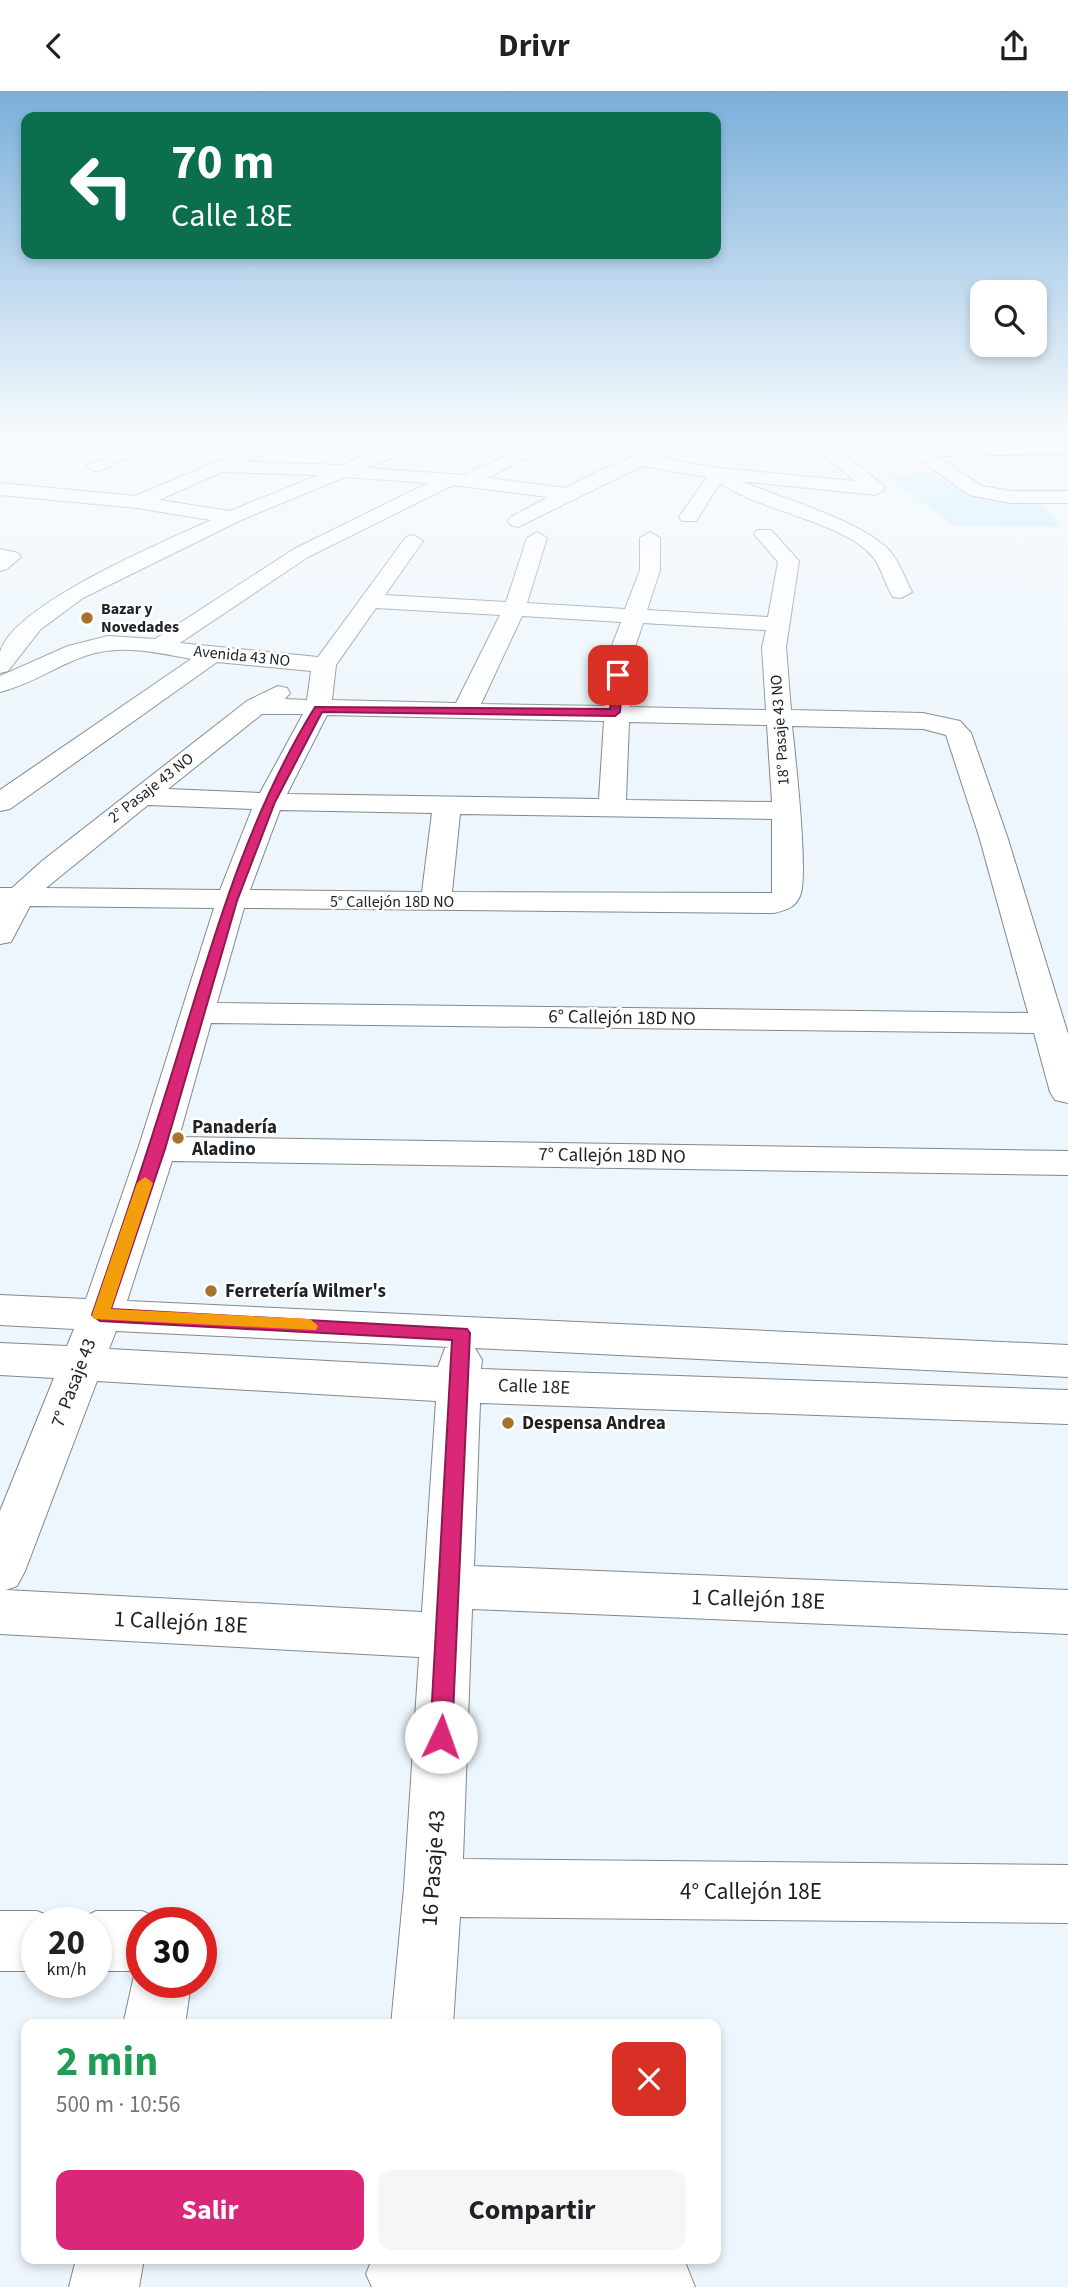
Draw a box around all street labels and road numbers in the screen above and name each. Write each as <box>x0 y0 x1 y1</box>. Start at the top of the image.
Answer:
street label: Avenida 43 NO <box>193 640 291 672</box>
street label: 18° Pasaje 43 NO <box>765 674 795 786</box>
street label: 2° Pasaje 43 NO <box>104 748 198 828</box>
street label: 5° Callejón 18D NO <box>330 891 454 913</box>
street label: 6° Callejón 18D NO <box>548 1003 696 1033</box>
street label: 7° Callejón 18D NO <box>538 1141 686 1171</box>
street label: 7° Pasaje 43 <box>45 1335 103 1431</box>
street label: Calle 18E <box>497 1372 571 1402</box>
street label: 1 Callejón 18E <box>690 1580 826 1618</box>
street label: 1 Callejón 18E <box>113 1602 249 1642</box>
street label: 16 Pasaje 43 <box>412 1809 454 1927</box>
street label: 4° Callejón 18E <box>680 1875 822 1908</box>

